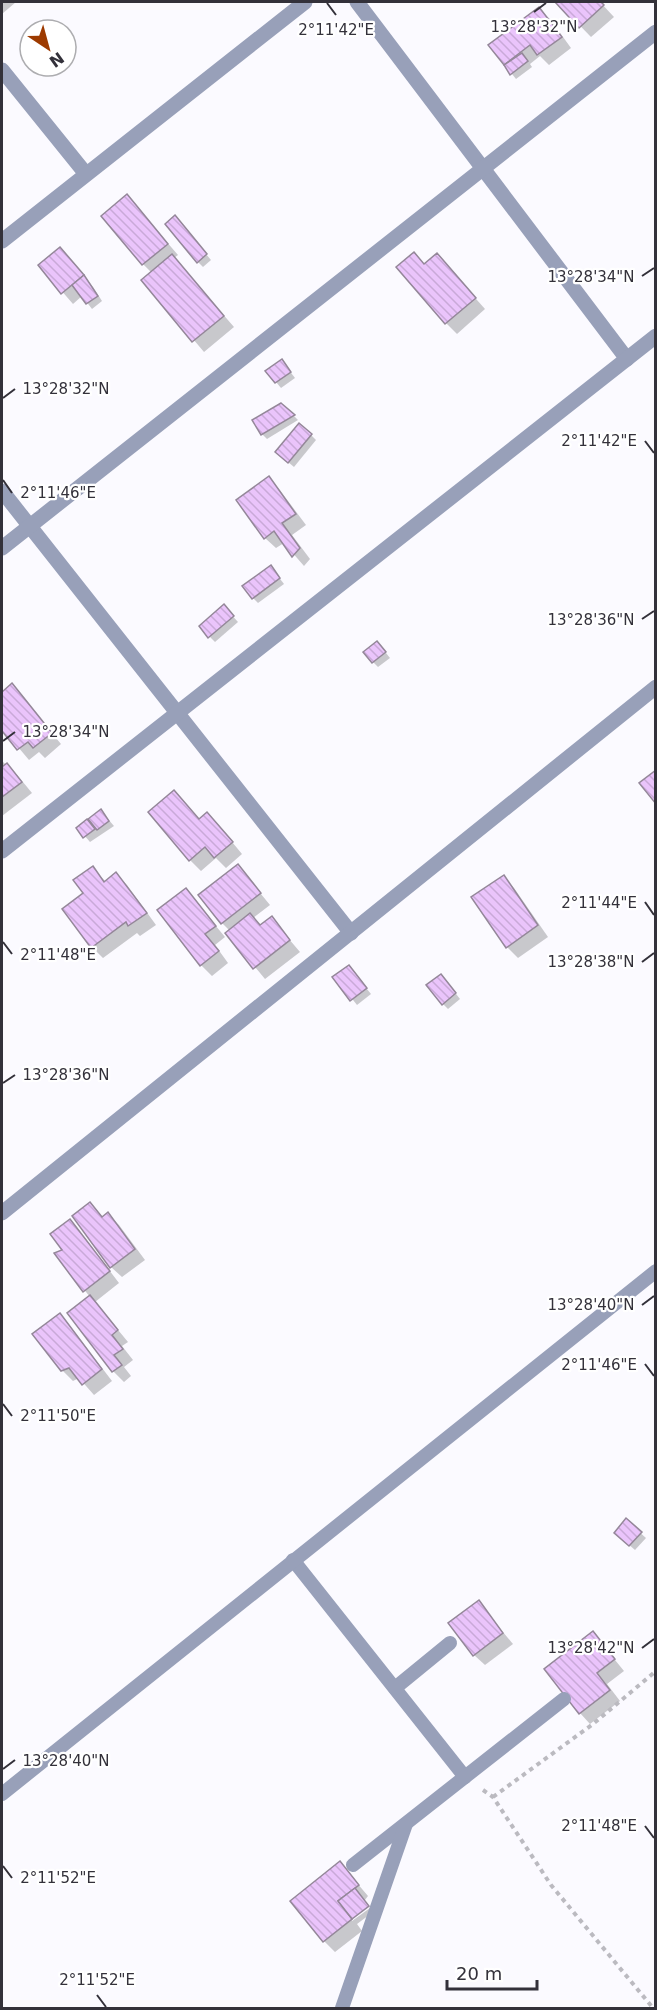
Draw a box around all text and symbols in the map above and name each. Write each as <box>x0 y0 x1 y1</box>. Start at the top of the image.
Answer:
north arrow <box>18 18 78 78</box>
text: 13°28'32"N <box>490 18 578 36</box>
text: 2°11'42"E <box>298 21 374 39</box>
text: N <box>46 48 68 71</box>
text: 13°28'34"N <box>547 268 635 286</box>
text: 13°28'32"N <box>22 380 110 398</box>
text: 2°11'42"E <box>561 432 637 450</box>
text: 2°11'46"E <box>20 484 96 502</box>
text: 13°28'36"N <box>547 611 635 629</box>
text: 13°28'34"N <box>22 723 110 741</box>
text: 2°11'44"E <box>561 894 637 912</box>
text: 2°11'48"E <box>20 946 96 964</box>
text: 13°28'38"N <box>547 953 635 971</box>
text: 13°28'36"N <box>22 1066 110 1084</box>
text: 13°28'40"N <box>547 1296 635 1314</box>
text: 2°11'46"E <box>561 1356 637 1374</box>
text: 2°11'50"E <box>20 1407 96 1425</box>
text: 13°28'42"N <box>547 1639 635 1657</box>
text: 13°28'40"N <box>22 1752 110 1770</box>
text: 2°11'48"E <box>561 1817 637 1835</box>
text: 2°11'52"E <box>20 1869 96 1887</box>
scale bar <box>447 1953 537 1991</box>
text: 20 m <box>456 1963 502 1984</box>
text: 2°11'52"E <box>59 1971 135 1989</box>

